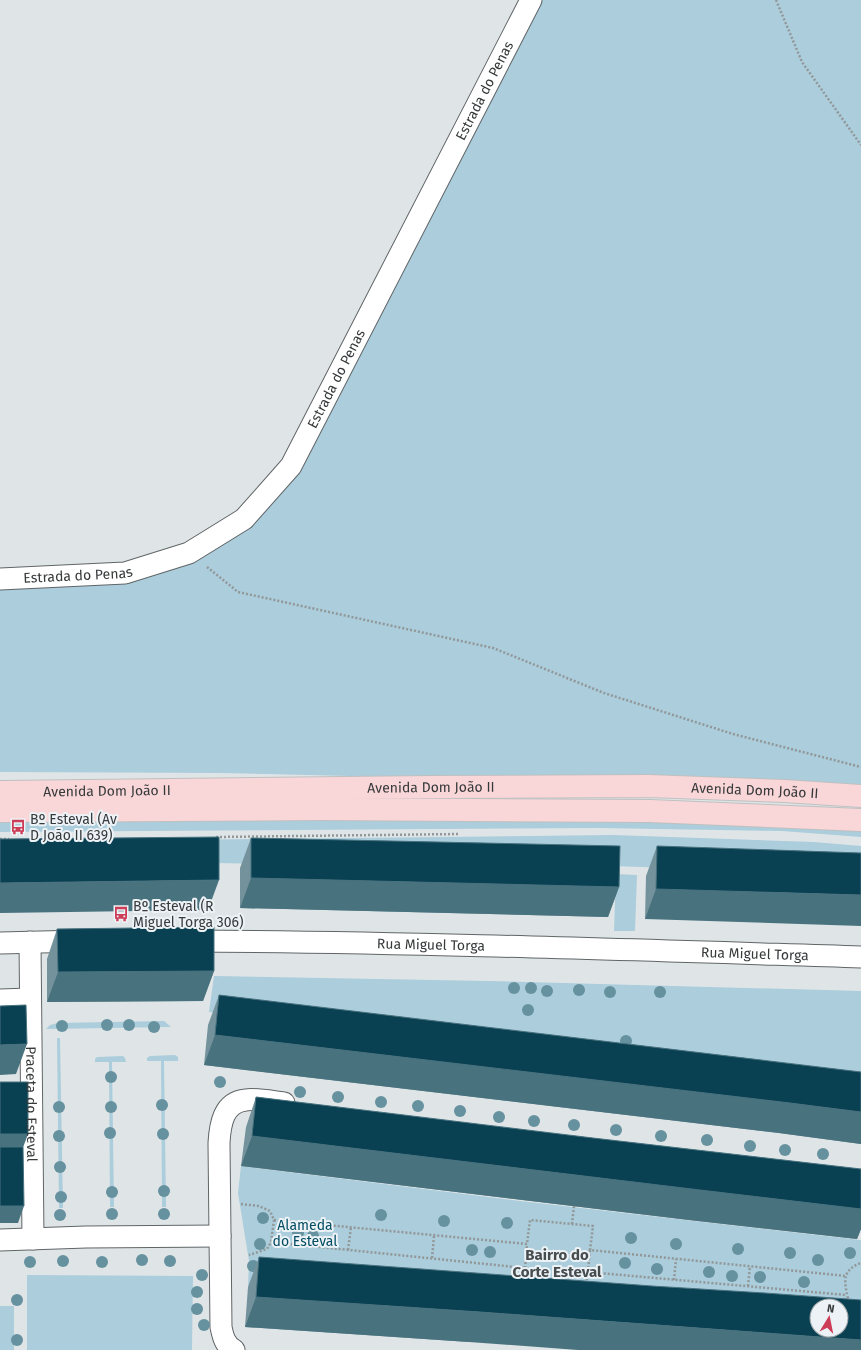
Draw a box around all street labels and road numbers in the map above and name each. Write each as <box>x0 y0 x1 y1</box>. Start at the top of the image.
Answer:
street label: Estrada do Penas <box>452 38 518 143</box>
street label: Estrada do Penas <box>304 326 369 431</box>
street label: Estrada do Penas <box>23 563 135 587</box>
street label: Avenida Dom João II <box>367 779 495 797</box>
street label: Avenida Dom João II <box>691 780 819 802</box>
street label: Avenida Dom João II <box>43 782 171 800</box>
street label: Rua Miguel Torga <box>377 935 485 955</box>
street label: Rua Miguel Torga <box>701 944 809 964</box>
street label: Praceta do Esteval <box>22 1046 40 1162</box>

